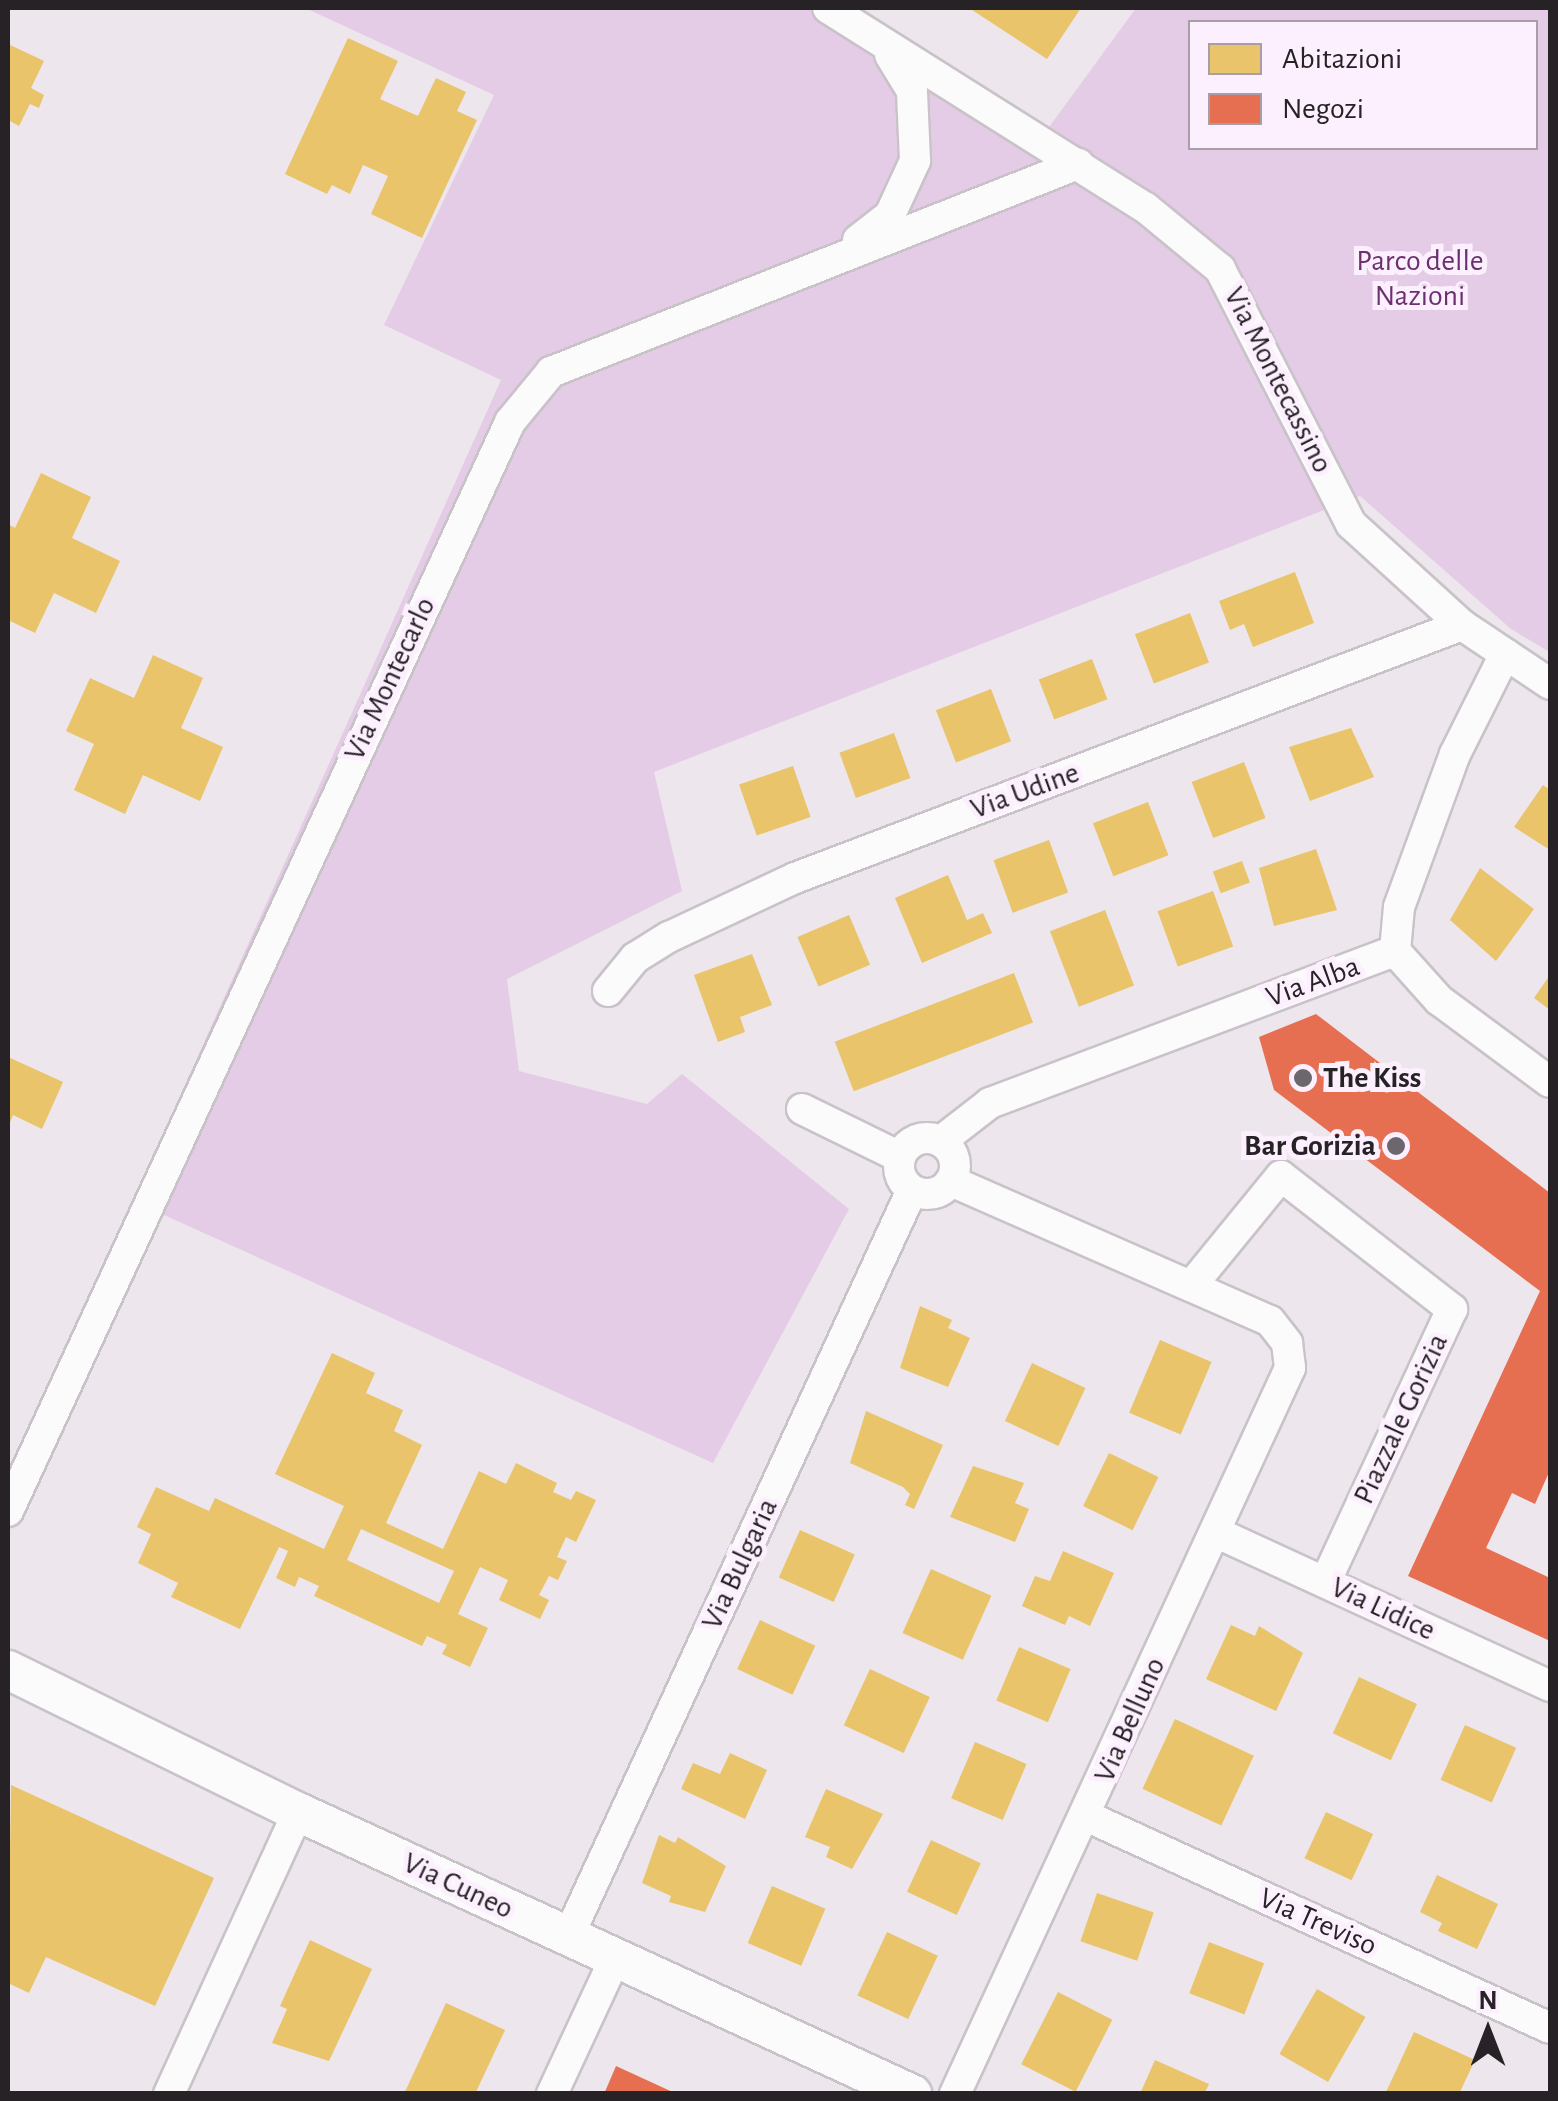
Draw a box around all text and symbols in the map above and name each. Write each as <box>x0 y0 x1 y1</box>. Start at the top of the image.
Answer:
legend <box>1188 20 1538 150</box>
text: Abitazioni <box>1282 44 1402 74</box>
text: Negozi <box>1282 94 1364 124</box>
park label: Parco delle Nazioni <box>1356 243 1484 314</box>
street label: Via Montecassino <box>1216 281 1340 479</box>
street label: Via Montecarlo <box>337 592 443 766</box>
street label: Via Udine <box>966 755 1084 827</box>
street label: Via Alba <box>1261 948 1365 1016</box>
place label: The Kiss <box>1323 1060 1421 1096</box>
marker: The Kiss <box>1292 1067 1314 1089</box>
place label: Bar Gorizia <box>1244 1128 1376 1164</box>
marker: Bar Gorizia <box>1385 1135 1407 1157</box>
street label: Piazzale Gorizia <box>1346 1328 1456 1510</box>
street label: Via Bulgaria <box>694 1493 786 1635</box>
street label: Via Lidice <box>1325 1569 1441 1649</box>
street label: Via Belluno <box>1087 1652 1173 1788</box>
street label: Via Cuneo <box>397 1845 519 1927</box>
street label: Via Treviso <box>1254 1880 1382 1964</box>
north arrow <box>1438 1981 1538 2081</box>
text: N <box>1478 1987 1498 2015</box>

